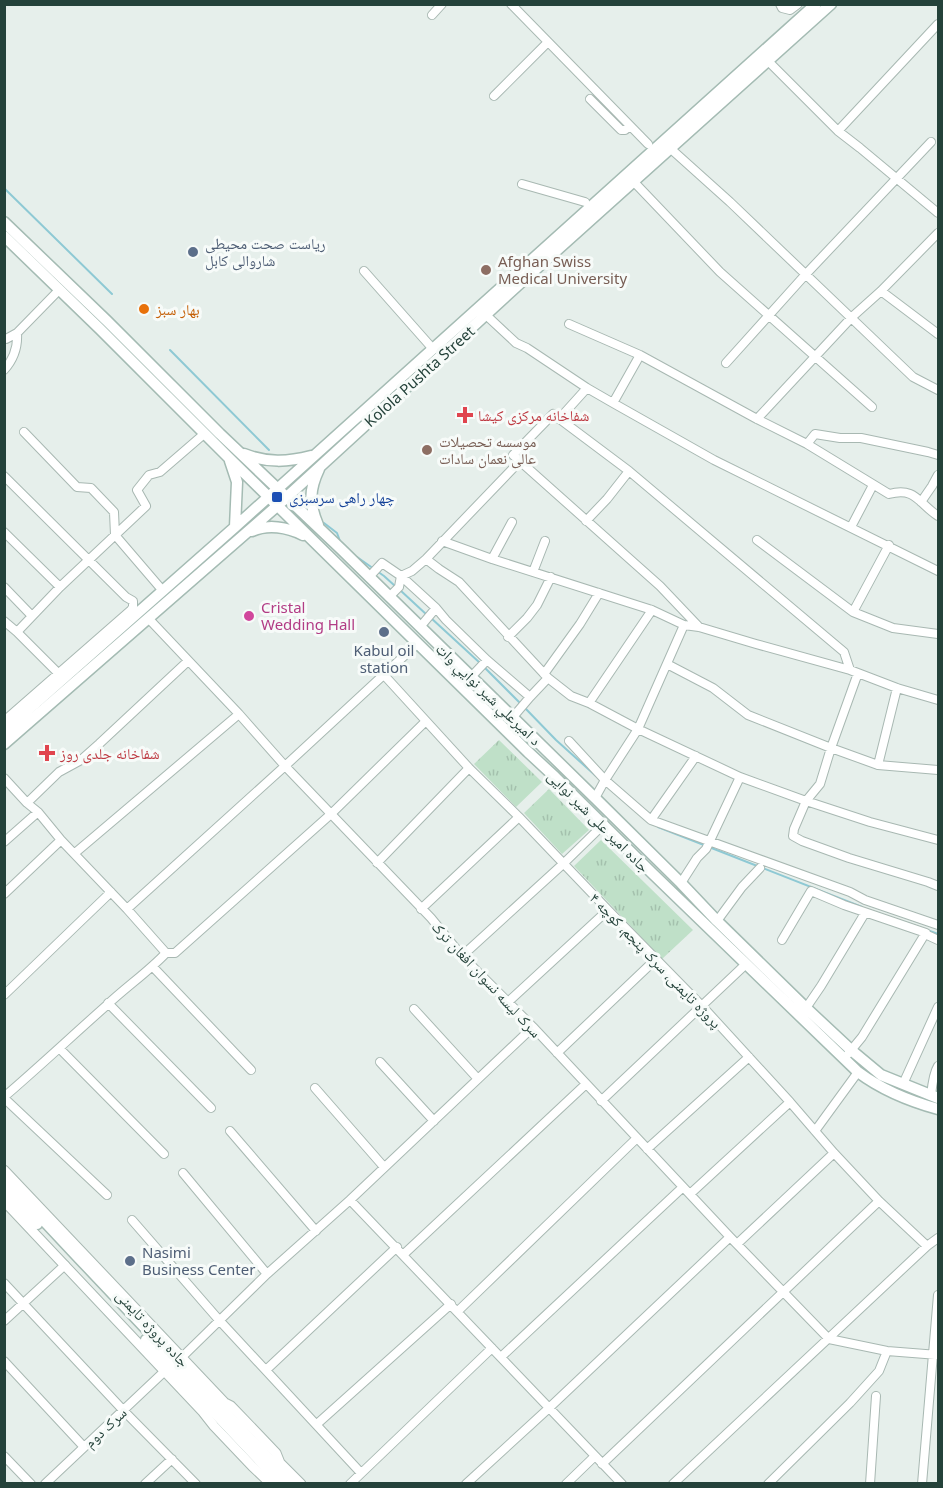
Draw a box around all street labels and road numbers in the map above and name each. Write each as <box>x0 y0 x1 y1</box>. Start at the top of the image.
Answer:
street label: Kolola Pushta Street <box>360 321 479 431</box>
street label: د امیرعلي شیر نوايي واټ <box>430 639 546 751</box>
street label: جاده امیر علی شیر نوایی <box>543 766 655 877</box>
street label: پروژه تایمنی، سرک پنجم، کوچه ۴ <box>585 888 726 1033</box>
street label: سرک لیسه نسوان افغان‌ ترک <box>427 917 546 1042</box>
street label: جاده پروژه تایمنی <box>111 1285 194 1372</box>
street label: سرک دوم <box>79 1402 131 1453</box>

